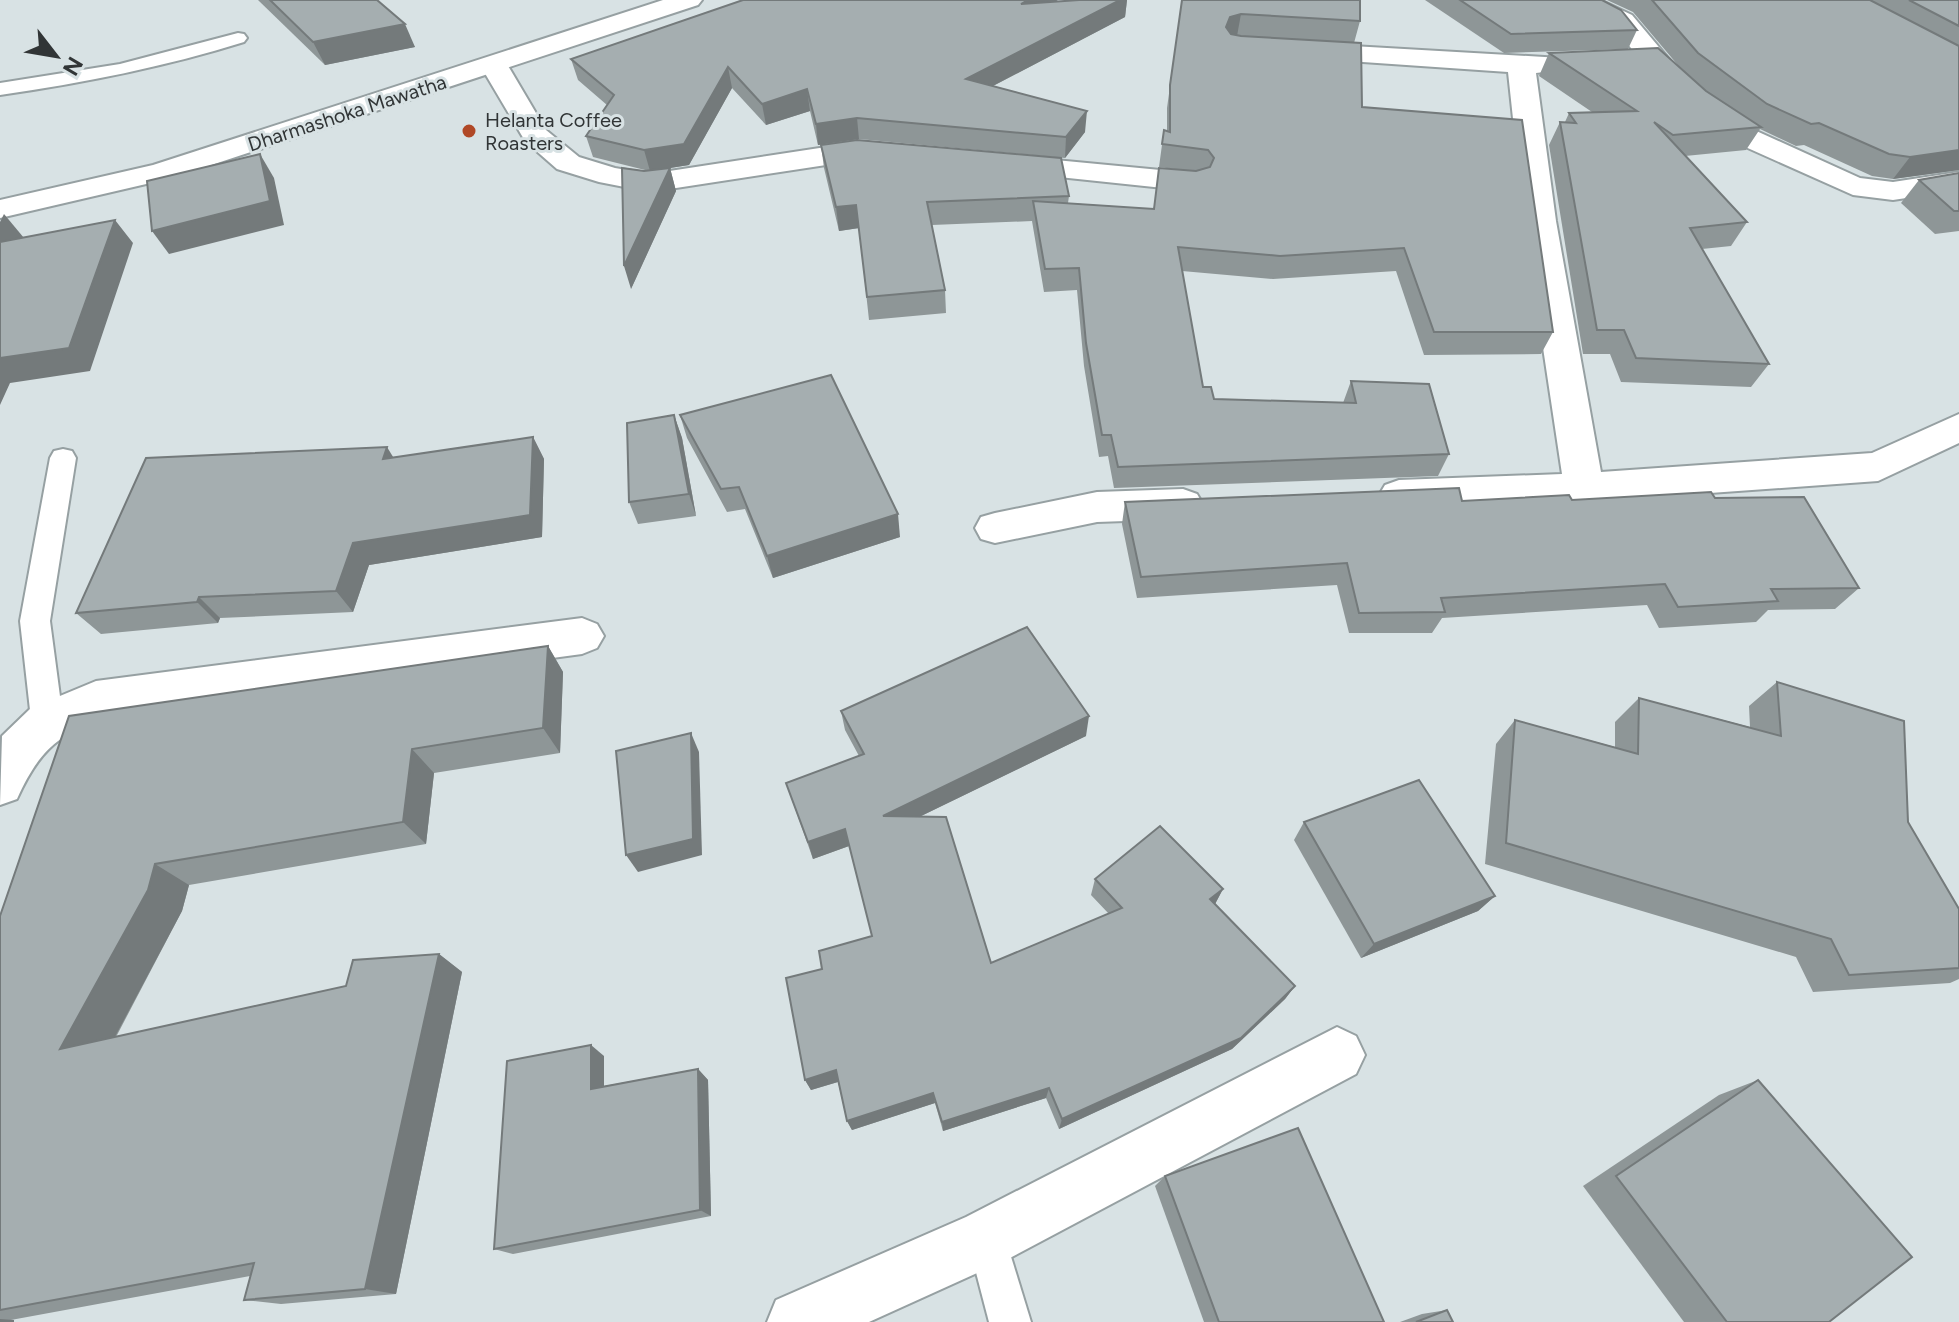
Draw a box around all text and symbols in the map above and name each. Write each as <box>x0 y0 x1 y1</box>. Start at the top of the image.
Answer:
north arrow <box>16 16 96 96</box>
text: N <box>57 52 89 80</box>
street label: Dharmashoka Mawatha <box>245 70 449 156</box>
place label: Helanta Coffee Roasters <box>485 108 622 155</box>
marker: Helanta Coffee Roasters <box>460 122 478 140</box>

